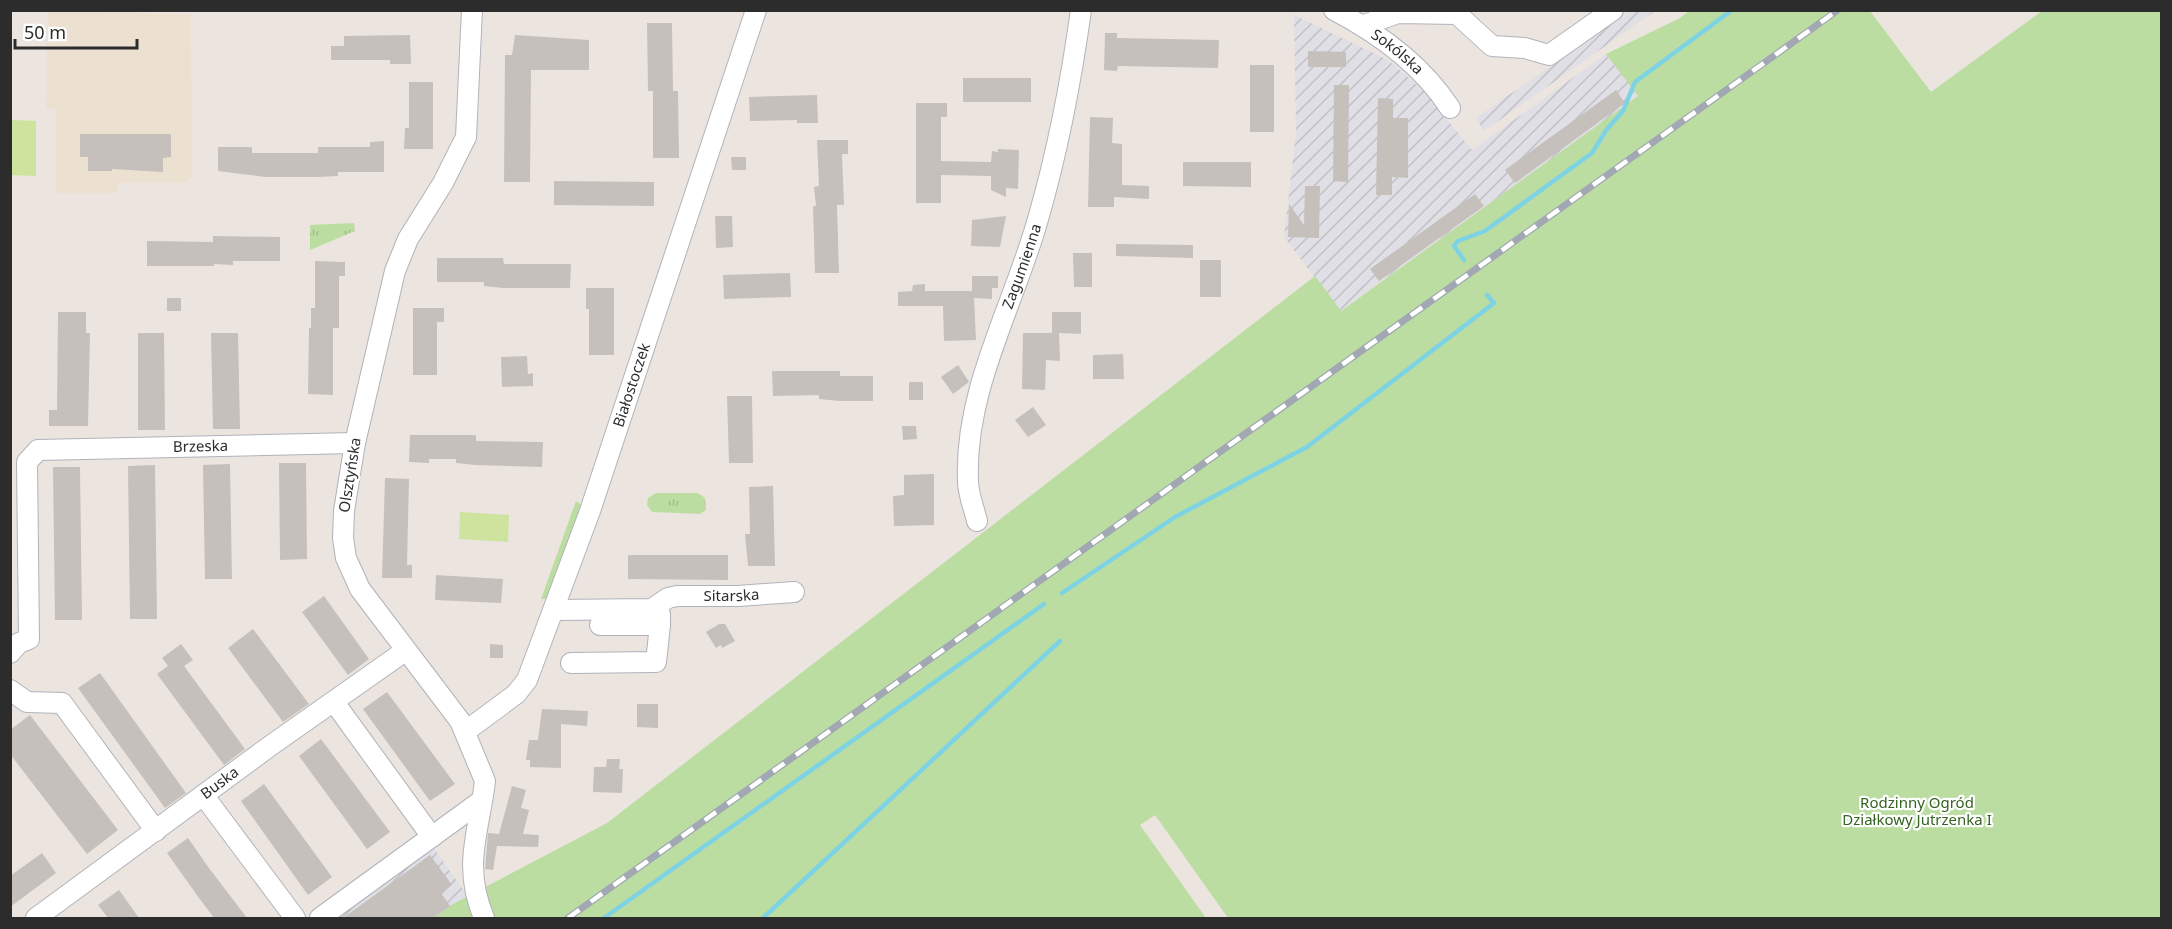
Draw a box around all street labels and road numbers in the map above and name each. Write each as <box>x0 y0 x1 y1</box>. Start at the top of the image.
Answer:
street label: Sokólska <box>1368 24 1428 78</box>
street label: Zagumienna <box>997 221 1045 311</box>
street label: Białostoczek <box>608 340 654 429</box>
street label: Brzeska <box>173 435 228 456</box>
street label: Olsztyńska <box>333 436 365 514</box>
street label: Sitarska <box>703 584 760 605</box>
street label: Buska <box>196 761 242 803</box>

